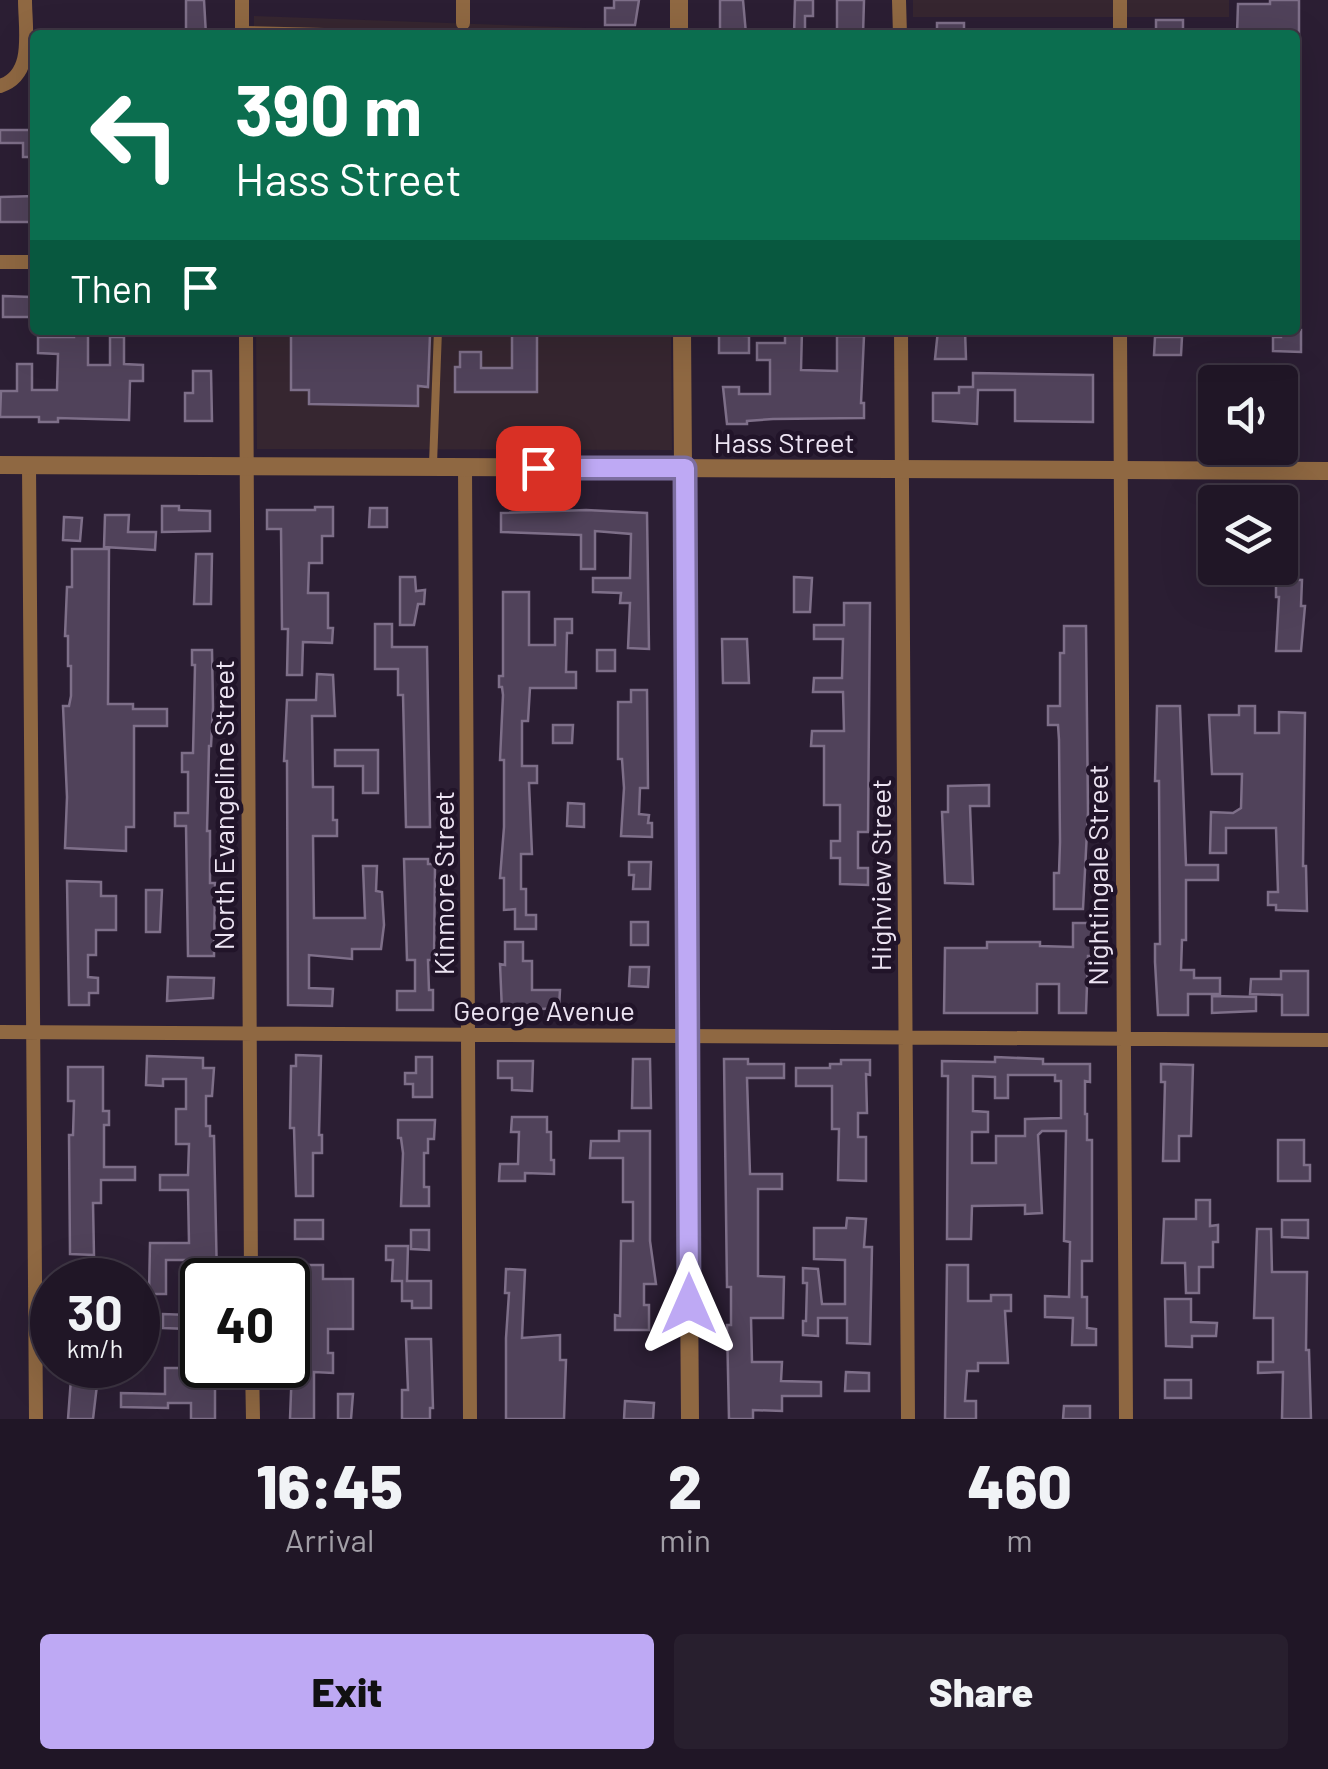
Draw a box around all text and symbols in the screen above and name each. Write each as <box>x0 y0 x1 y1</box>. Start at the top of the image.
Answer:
text: 390 m <box>235 66 422 150</box>
icon: left <box>70 70 200 200</box>
text: Hass Street <box>235 151 462 205</box>
icon: arrive <box>173 260 228 315</box>
text: Then <box>70 265 153 311</box>
map controls <box>1198 365 1298 585</box>
button: sound <box>1198 365 1298 465</box>
street label: Hass Street <box>713 425 855 459</box>
pin <box>496 426 581 511</box>
icon: arrive <box>511 441 566 496</box>
button: layers <box>1198 485 1298 585</box>
street label: North Evangeline Street <box>206 660 240 950</box>
street label: Nightingale Street <box>1080 764 1114 986</box>
street label: Highview Street <box>863 779 897 971</box>
street label: Kinmore Street <box>426 791 460 975</box>
street label: George Avenue <box>453 993 635 1027</box>
position arrow <box>637 1252 741 1356</box>
speed limit sign: 40 <box>180 1258 310 1388</box>
text: 30 <box>67 1281 123 1341</box>
text: km/h <box>67 1333 123 1363</box>
text: 16:45 <box>256 1449 403 1521</box>
text: 2 <box>668 1449 702 1521</box>
text: 460 <box>967 1449 1072 1521</box>
text: Arrival <box>285 1520 374 1558</box>
text: min <box>659 1520 711 1558</box>
text: m <box>1006 1520 1033 1558</box>
button: Exit <box>40 1634 654 1749</box>
button: Share <box>674 1634 1288 1749</box>

